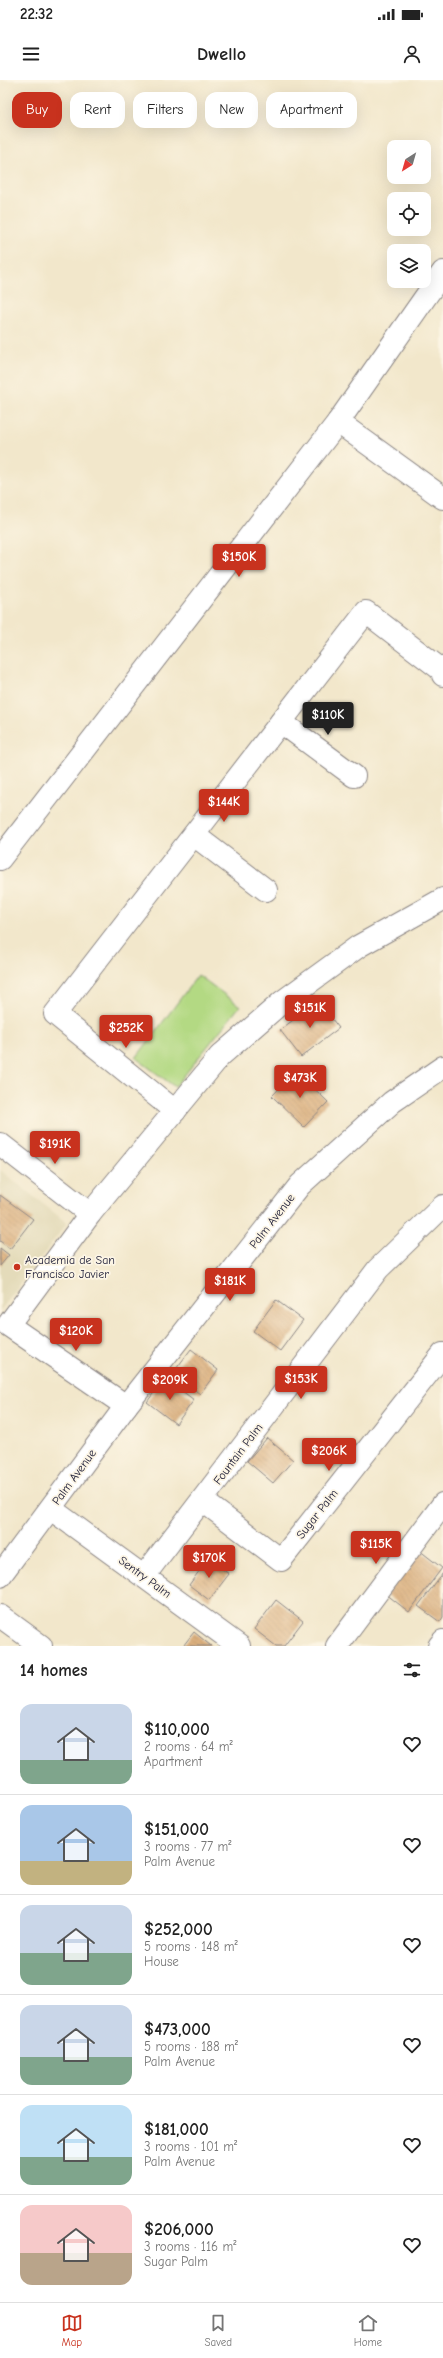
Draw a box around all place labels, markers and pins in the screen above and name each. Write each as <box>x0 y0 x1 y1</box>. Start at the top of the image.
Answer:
pin: $150K <box>211 544 267 578</box>
pin: $110K <box>300 702 356 736</box>
pin: $144K <box>196 789 252 823</box>
pin: $151K <box>282 995 338 1029</box>
pin: $252K <box>98 1015 154 1049</box>
pin: $473K <box>272 1065 328 1099</box>
pin: $191K <box>27 1131 83 1165</box>
place label: Academia de San Francisco Javier <box>25 1253 115 1281</box>
marker: Academia de San Francisco Javier <box>12 1262 22 1272</box>
pin: $181K <box>202 1268 258 1302</box>
pin: $120K <box>48 1318 104 1352</box>
pin: $153K <box>273 1366 329 1400</box>
pin: $209K <box>142 1367 198 1401</box>
pin: $206K <box>301 1438 357 1472</box>
pin: $115K <box>348 1531 404 1565</box>
pin: $170K <box>181 1545 237 1579</box>

